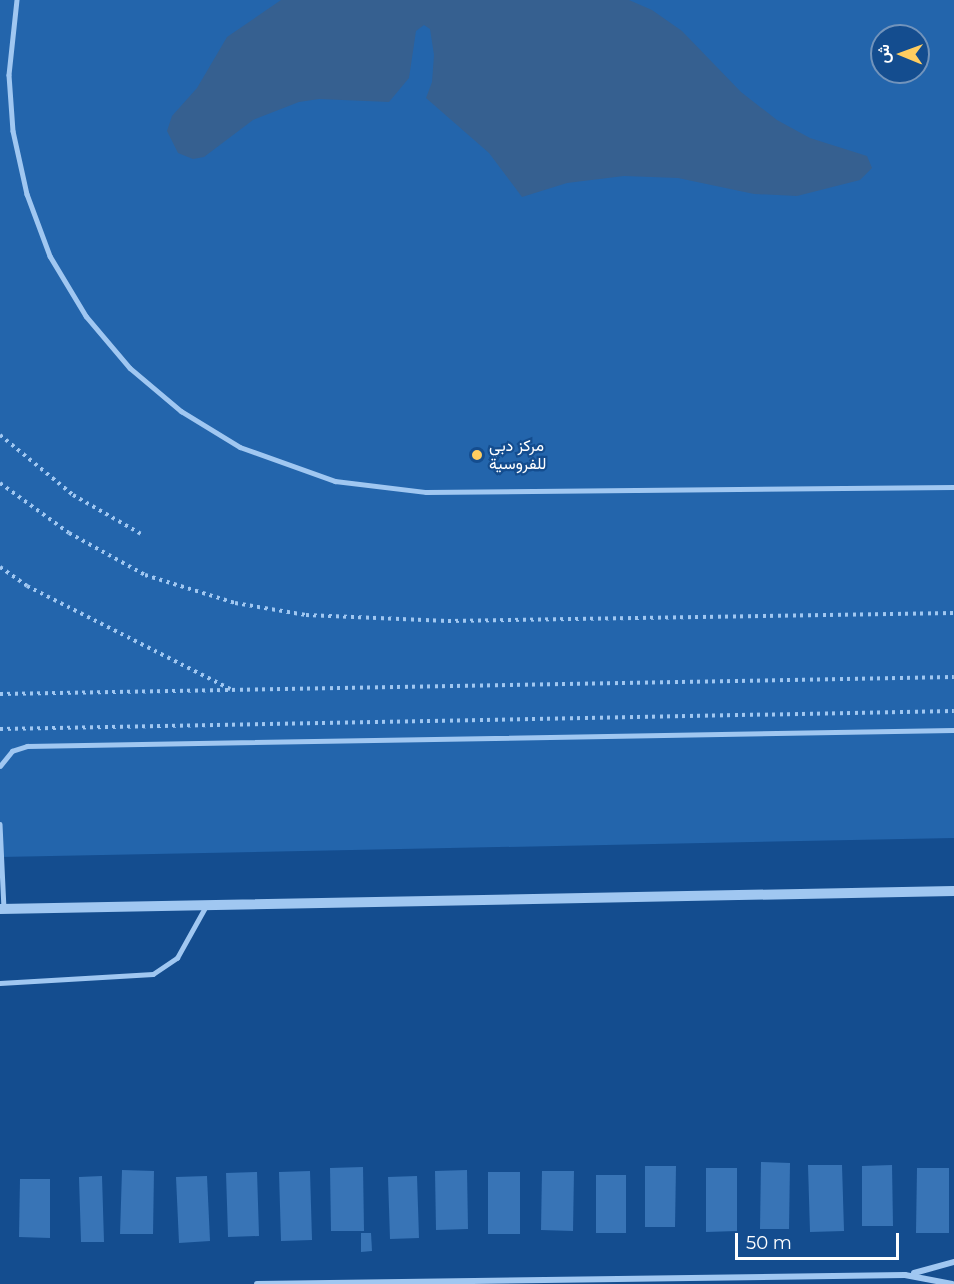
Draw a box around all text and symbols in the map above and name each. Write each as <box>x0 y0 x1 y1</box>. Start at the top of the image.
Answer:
north arrow <box>870 24 930 84</box>
text: ش <box>874 44 893 64</box>
place label: مركز دبي للفروسية <box>489 436 546 474</box>
marker: مركز دبي للفروسية <box>470 448 484 462</box>
scale bar <box>738 1221 902 1259</box>
text: 50 m <box>746 1232 792 1254</box>

